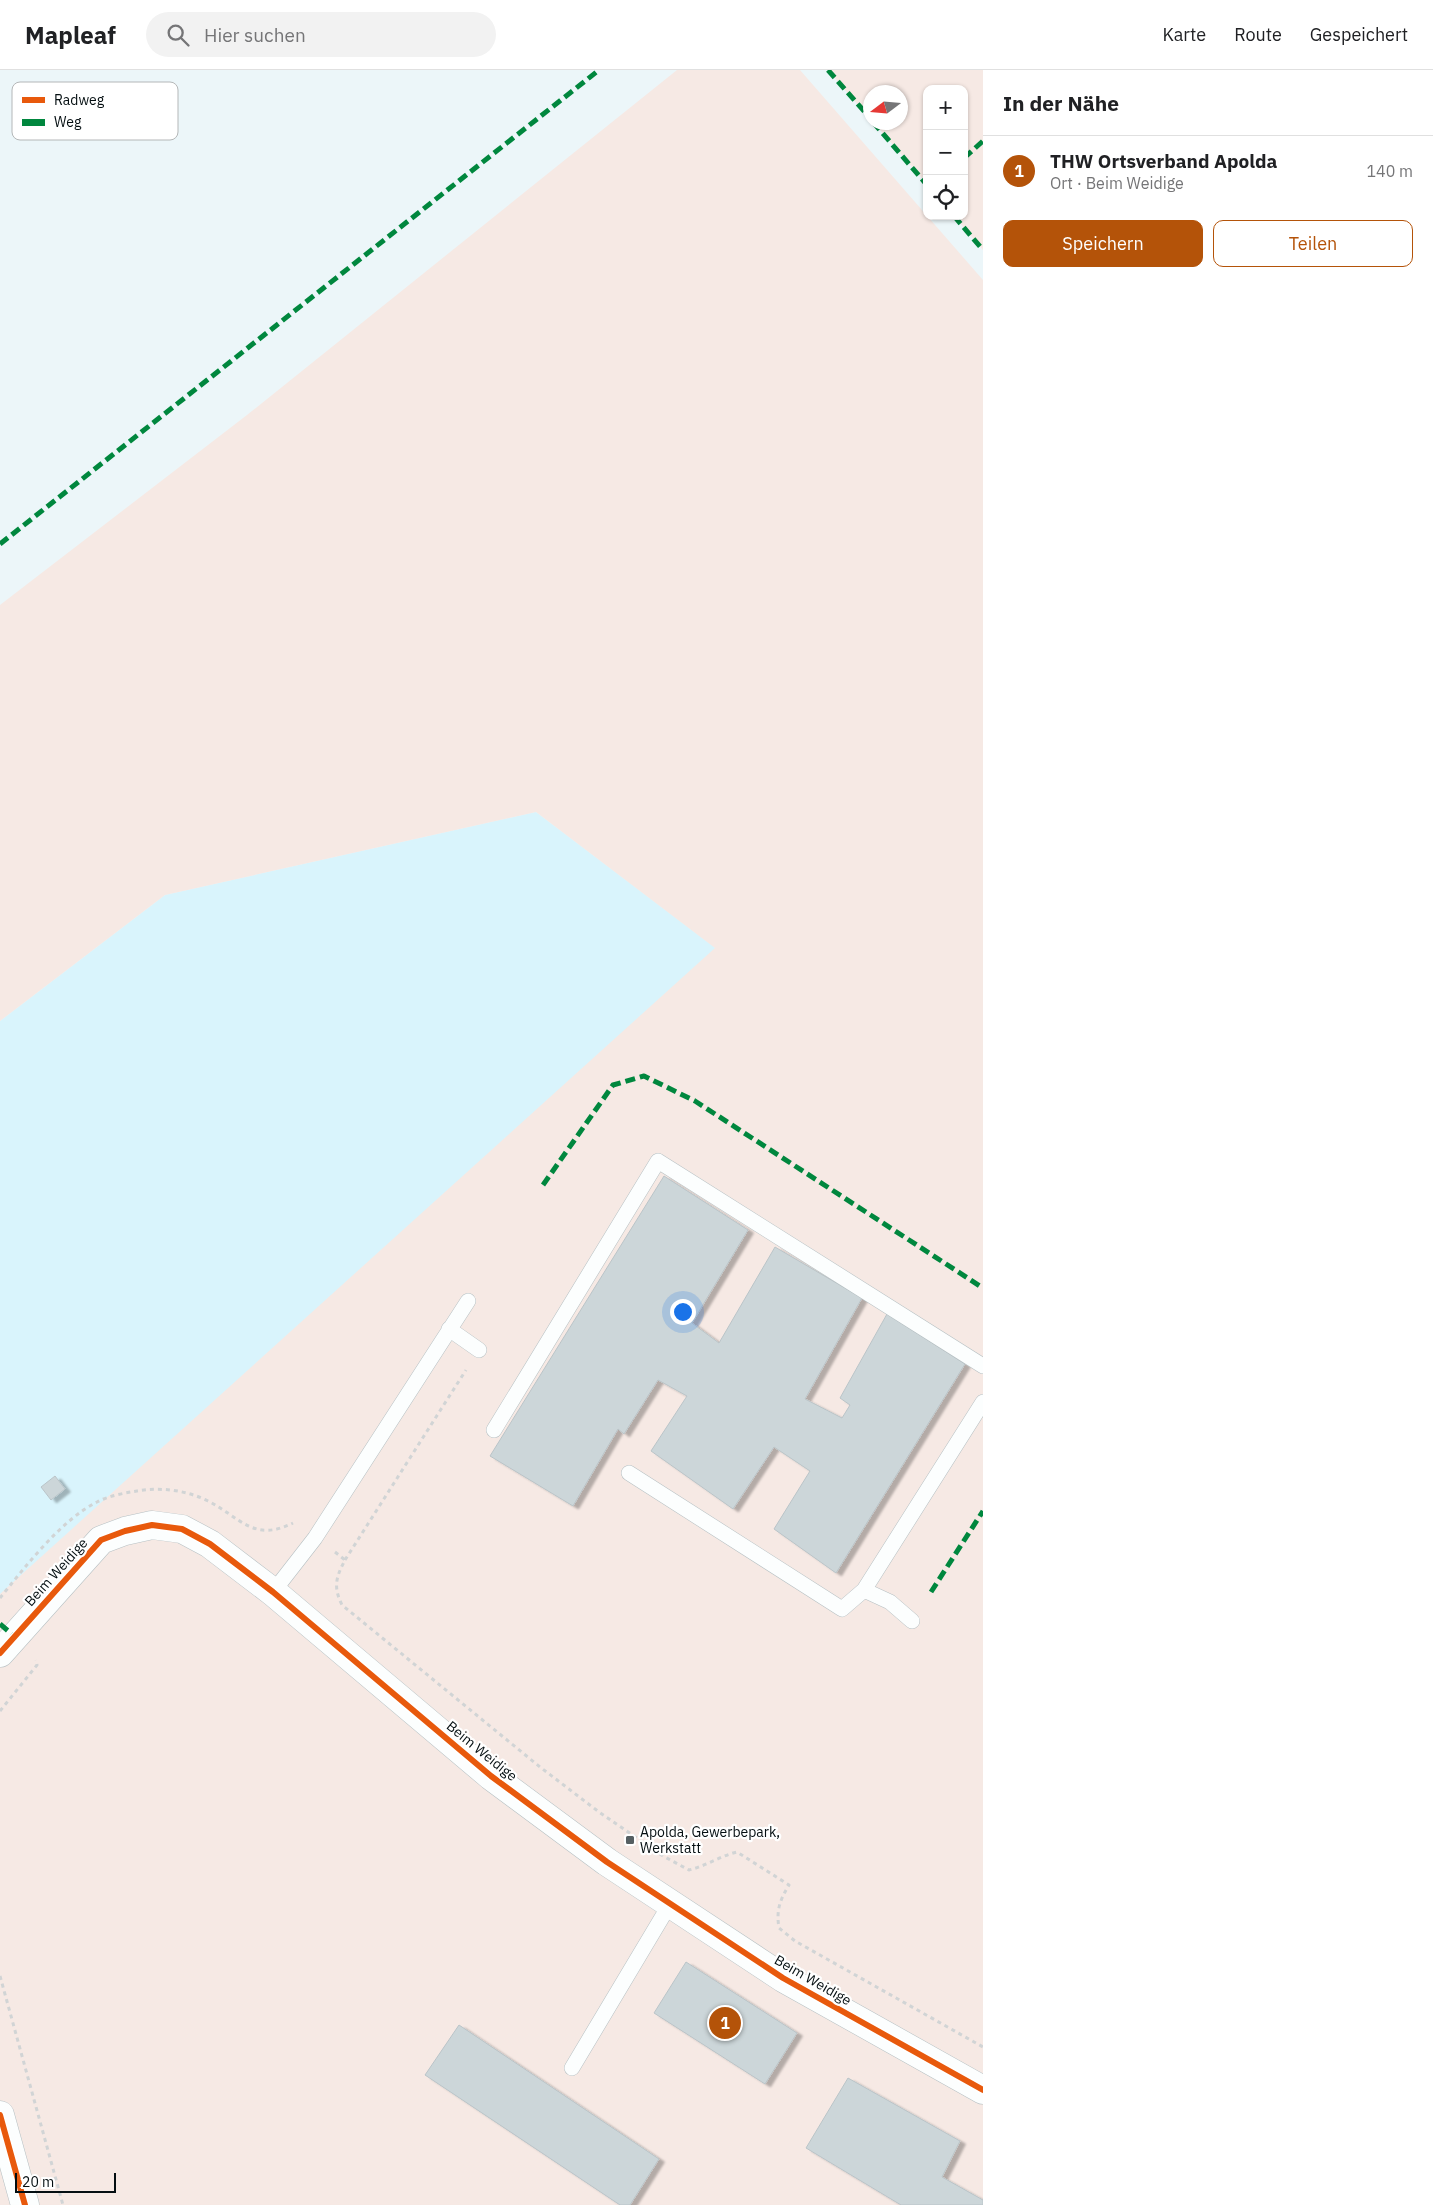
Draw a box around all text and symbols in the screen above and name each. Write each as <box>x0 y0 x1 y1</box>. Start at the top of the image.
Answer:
search box <box>146 12 496 57</box>
text: Mapleaf <box>25 19 116 51</box>
icon: search <box>164 21 192 49</box>
text: Hier suchen <box>204 23 306 47</box>
text: Karte <box>1163 23 1206 46</box>
text: Route <box>1234 23 1282 46</box>
text: Gespeichert <box>1310 23 1408 46</box>
legend <box>12 82 178 140</box>
north arrow <box>863 85 908 130</box>
map controls <box>923 85 968 220</box>
button: + <box>923 85 968 130</box>
text: In der Nähe <box>1003 89 1119 117</box>
text: Radweg <box>54 91 105 109</box>
text: Weg <box>54 113 82 131</box>
button: − <box>923 130 968 175</box>
text: THW Ortsverband Apolda <box>1050 149 1277 173</box>
text: 1 <box>1014 161 1024 181</box>
text: 140 m <box>1366 161 1413 181</box>
text: Ort · Beim Weidige <box>1050 173 1184 193</box>
button: locate <box>923 175 968 220</box>
button: Speichern <box>1003 220 1203 267</box>
button: Teilen <box>1213 220 1413 267</box>
your location <box>670 1299 696 1325</box>
street label: Beim Weidige <box>21 1534 92 1610</box>
street label: Beim Weidige <box>443 1717 521 1785</box>
place label: Apolda, Gewerbepark, Werkstatt <box>640 1823 780 1857</box>
marker: Apolda, Gewerbepark, Werkstatt <box>624 1834 636 1846</box>
street label: Beim Weidige <box>771 1951 855 2009</box>
pin: 1 <box>709 2004 741 2042</box>
scale bar <box>15 2170 116 2193</box>
text: 20 m <box>22 2173 54 2191</box>

